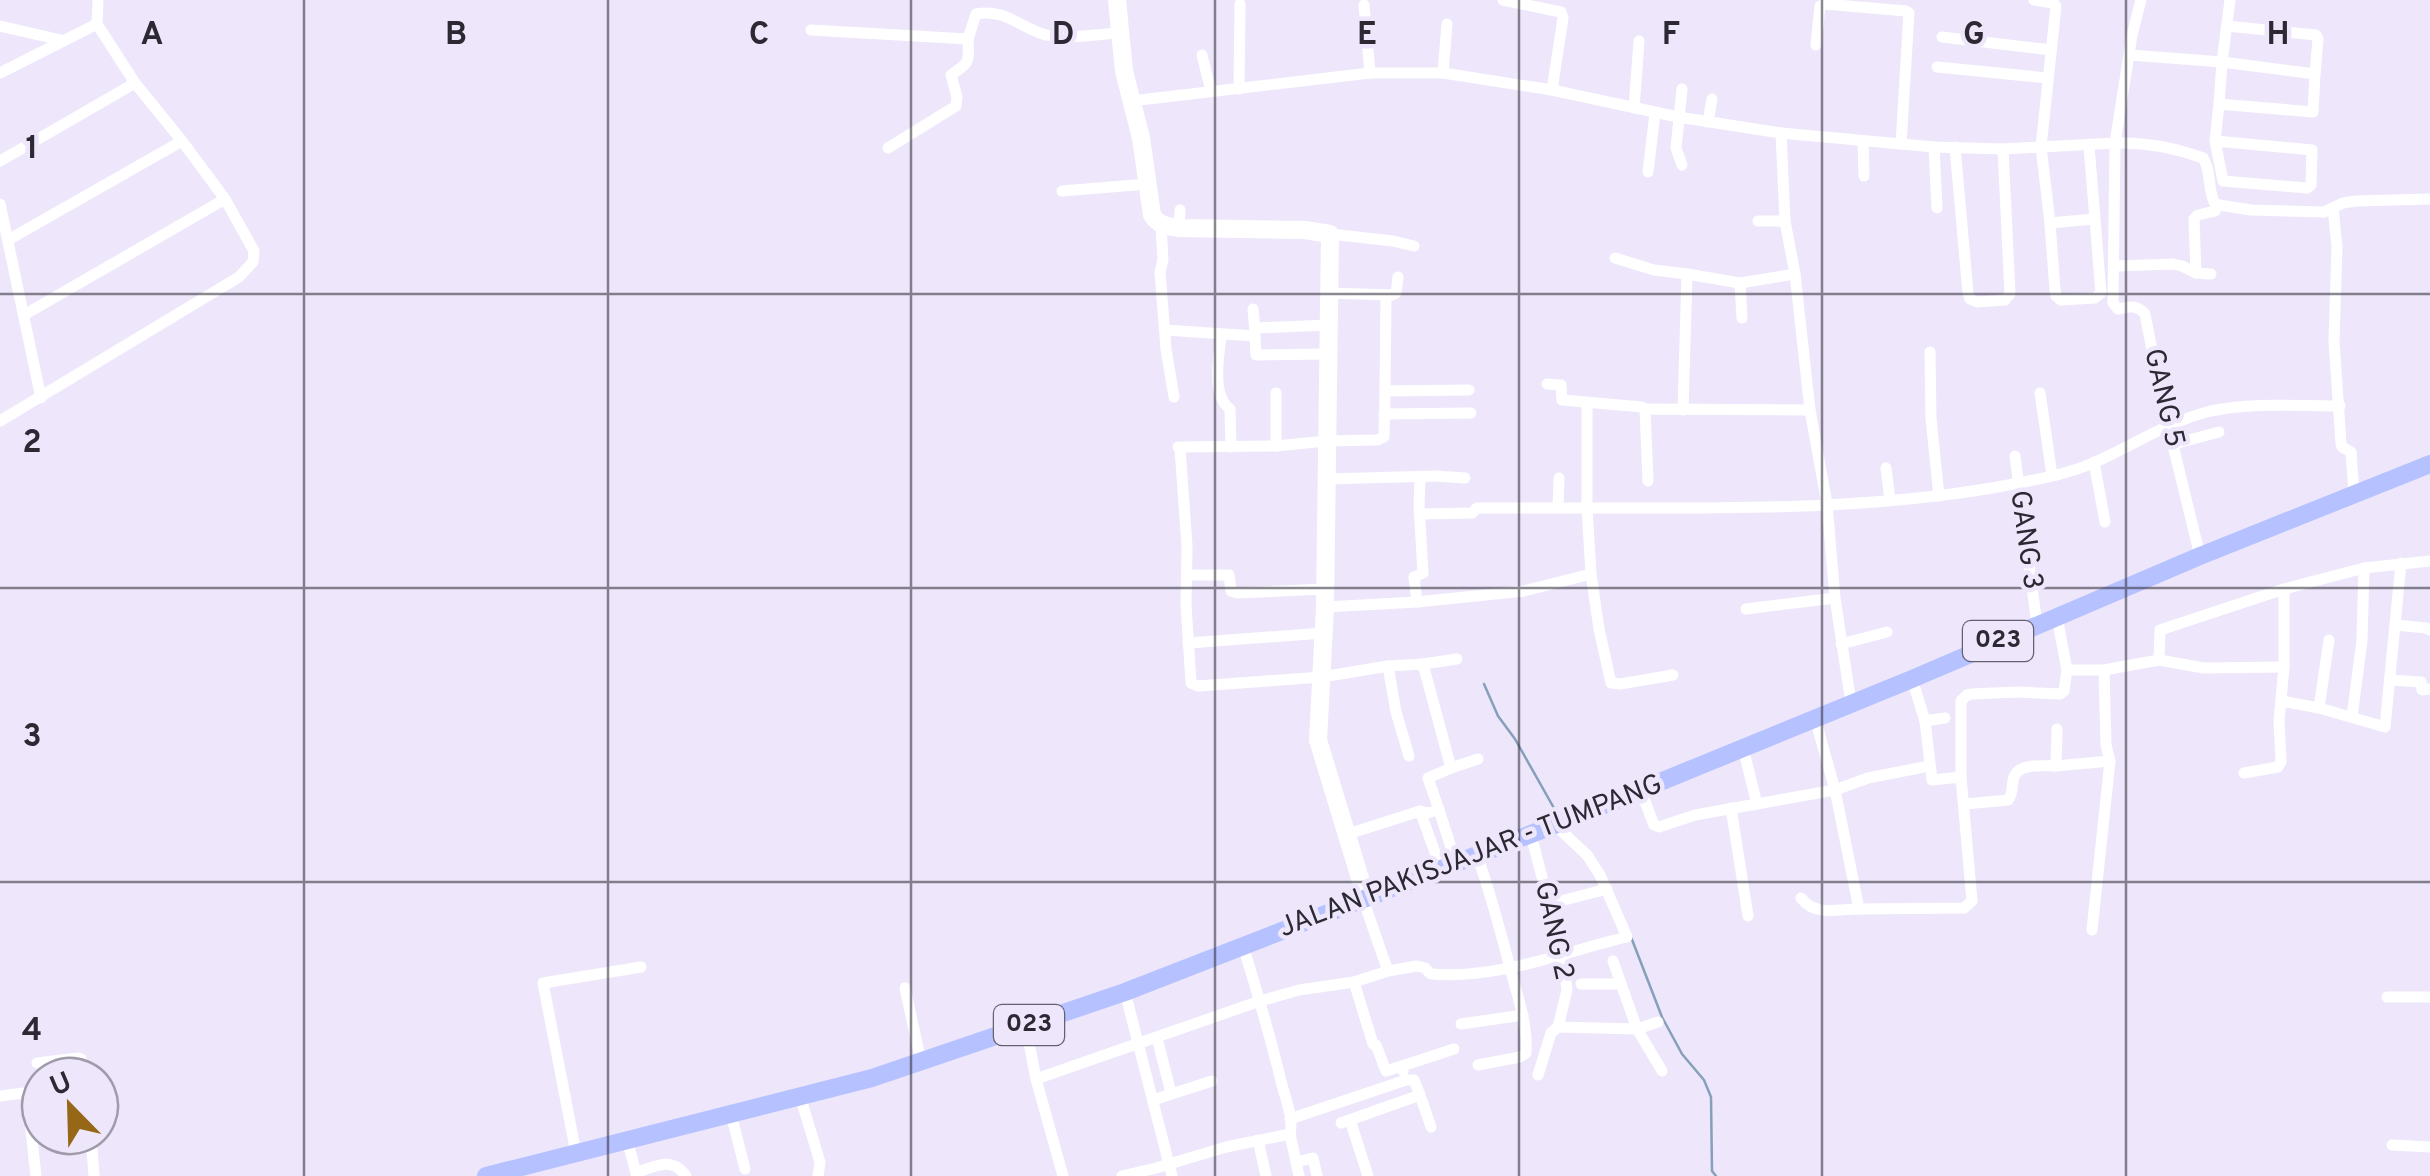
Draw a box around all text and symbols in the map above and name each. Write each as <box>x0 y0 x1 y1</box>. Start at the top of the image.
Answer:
text: A <box>141 16 163 56</box>
text: B <box>445 16 467 56</box>
text: C <box>749 16 769 56</box>
text: D <box>1052 16 1074 56</box>
text: E <box>1357 16 1377 56</box>
text: F <box>1662 16 1680 56</box>
text: G <box>1963 16 1985 56</box>
text: H <box>2266 16 2290 56</box>
text: 1 <box>26 130 38 170</box>
street label: GANG 5 <box>2134 345 2192 451</box>
text: 2 <box>22 424 42 464</box>
street label: GANG 3 <box>2000 488 2050 592</box>
road number: 023 <box>1963 621 2033 661</box>
text: 3 <box>22 718 42 758</box>
street label: JALAN PAKISJAJAR - TUMPANG <box>1274 767 1668 947</box>
street label: GANG 2 <box>1525 878 1581 984</box>
road number: 023 <box>994 1005 1064 1045</box>
text: 4 <box>22 1012 42 1052</box>
north arrow <box>20 1056 120 1156</box>
text: U <box>45 1065 78 1106</box>

